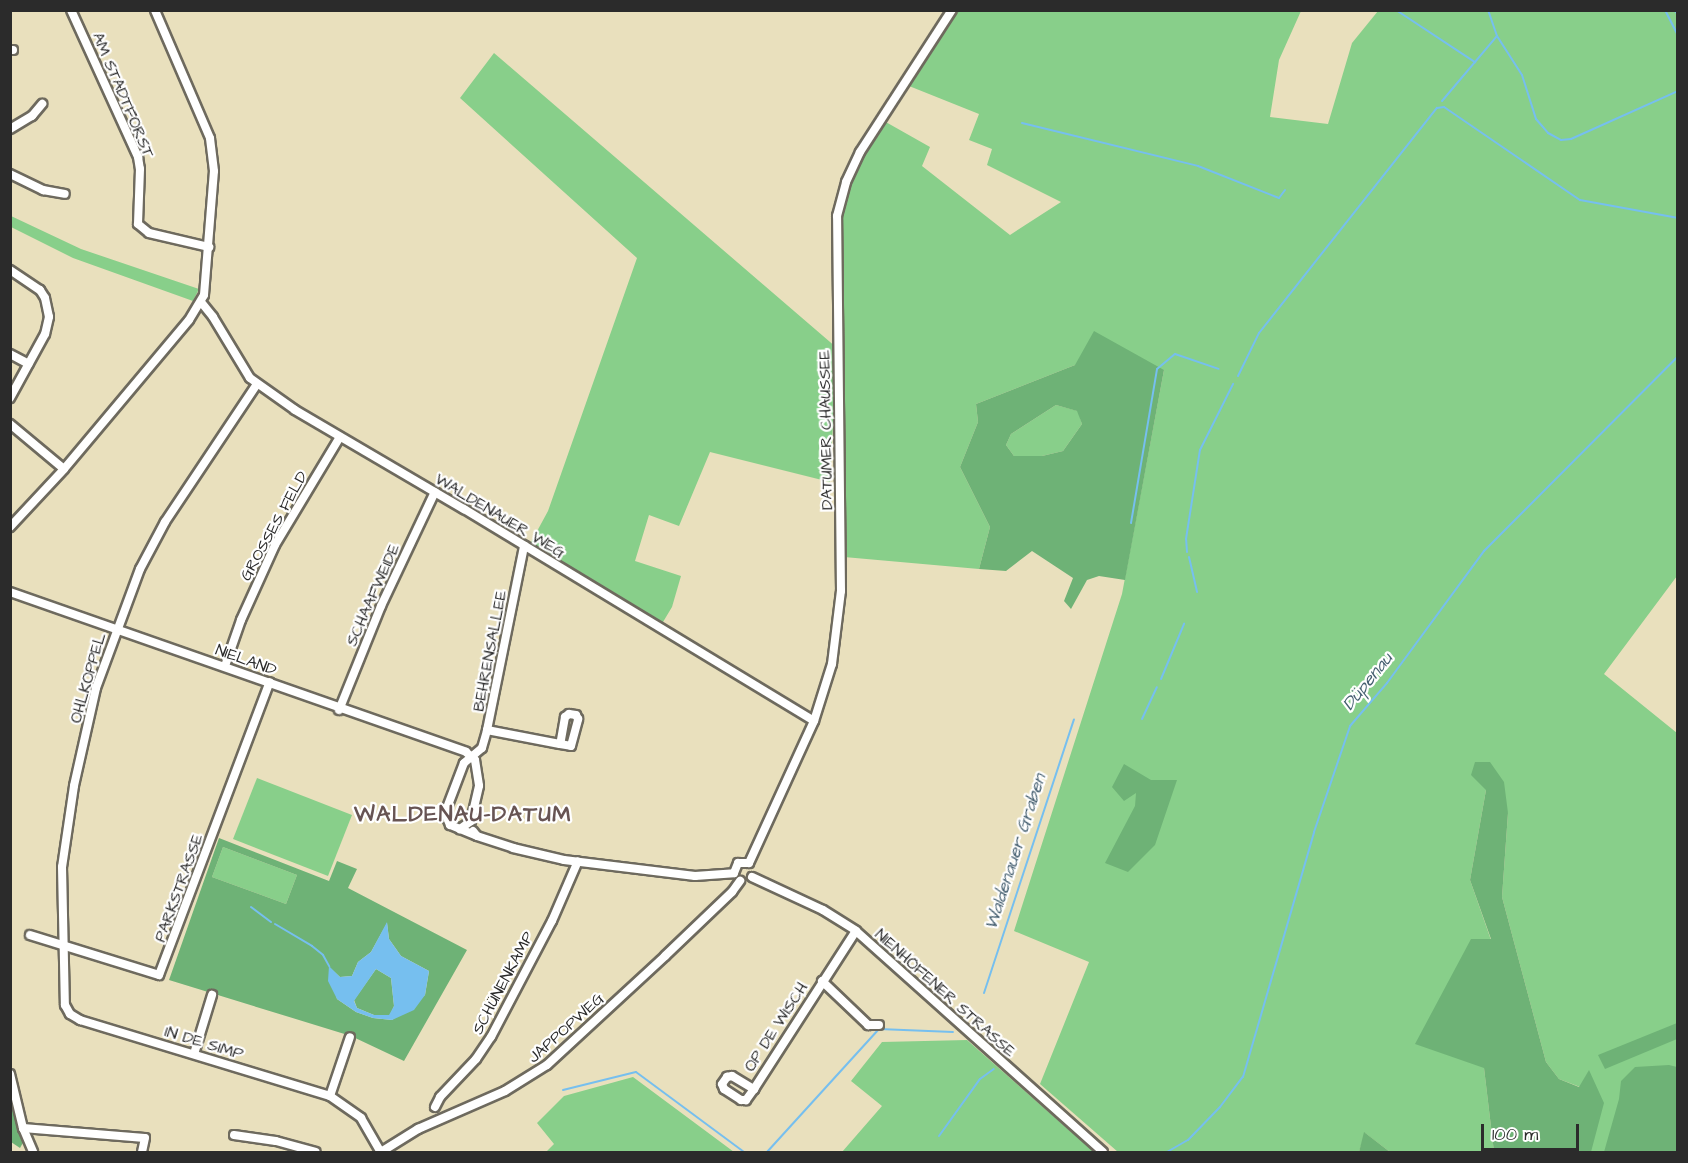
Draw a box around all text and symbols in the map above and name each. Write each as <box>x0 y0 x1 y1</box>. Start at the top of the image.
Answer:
street label: AM STADTFORST <box>88 29 158 161</box>
street label: DATUMER CHAUSSEE <box>815 350 837 510</box>
street label: GROSSES FELD <box>236 468 312 584</box>
street label: WALDENAUER WEG <box>431 470 569 562</box>
street label: SCHAAFWEIDE <box>342 541 404 649</box>
street label: BEHRENSALLEE <box>469 589 511 713</box>
street label: OHLKOPPEL <box>66 631 110 725</box>
street label: NIELAND <box>213 640 279 680</box>
water label: Düpenau <box>1338 649 1398 715</box>
water label: Waldenauer Graben <box>981 771 1051 933</box>
district label: WALDENAU-DATUM <box>354 802 572 828</box>
street label: PARKSTRASSE <box>151 831 207 945</box>
street label: NIENHÖFENER STRASSE <box>871 925 1019 1061</box>
street label: SCHÜNENKAMP <box>468 929 538 1037</box>
street label: OP DE WISCH <box>740 979 812 1075</box>
street label: JAPPOPWEG <box>524 989 608 1067</box>
street label: IN DE SIMP <box>162 1022 246 1064</box>
scale bar <box>1484 1112 1582 1150</box>
text: 100 m <box>1492 1122 1538 1147</box>

